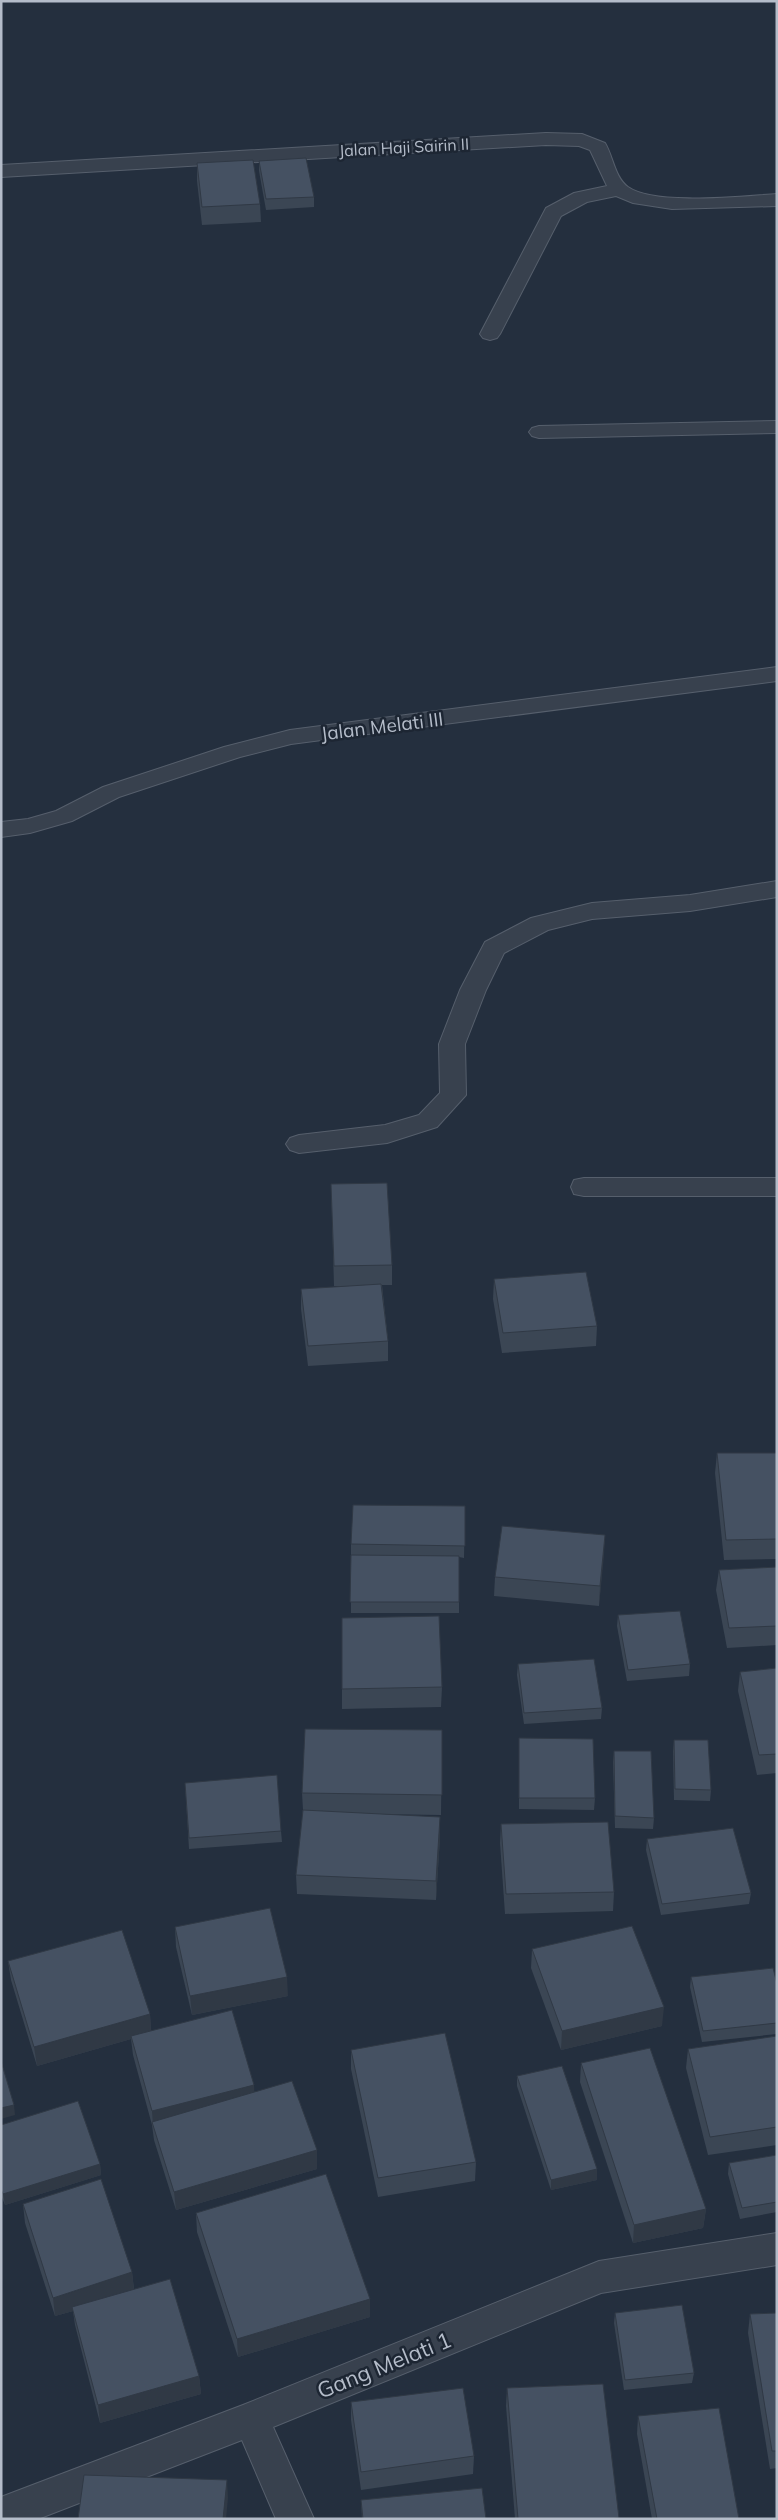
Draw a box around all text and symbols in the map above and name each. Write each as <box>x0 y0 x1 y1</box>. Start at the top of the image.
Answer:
street label: Jalan Haji Sairin II <box>338 134 470 160</box>
street label: Jalan Melati III <box>319 707 445 745</box>
street label: Gang Melati 1 <box>313 2325 455 2405</box>

